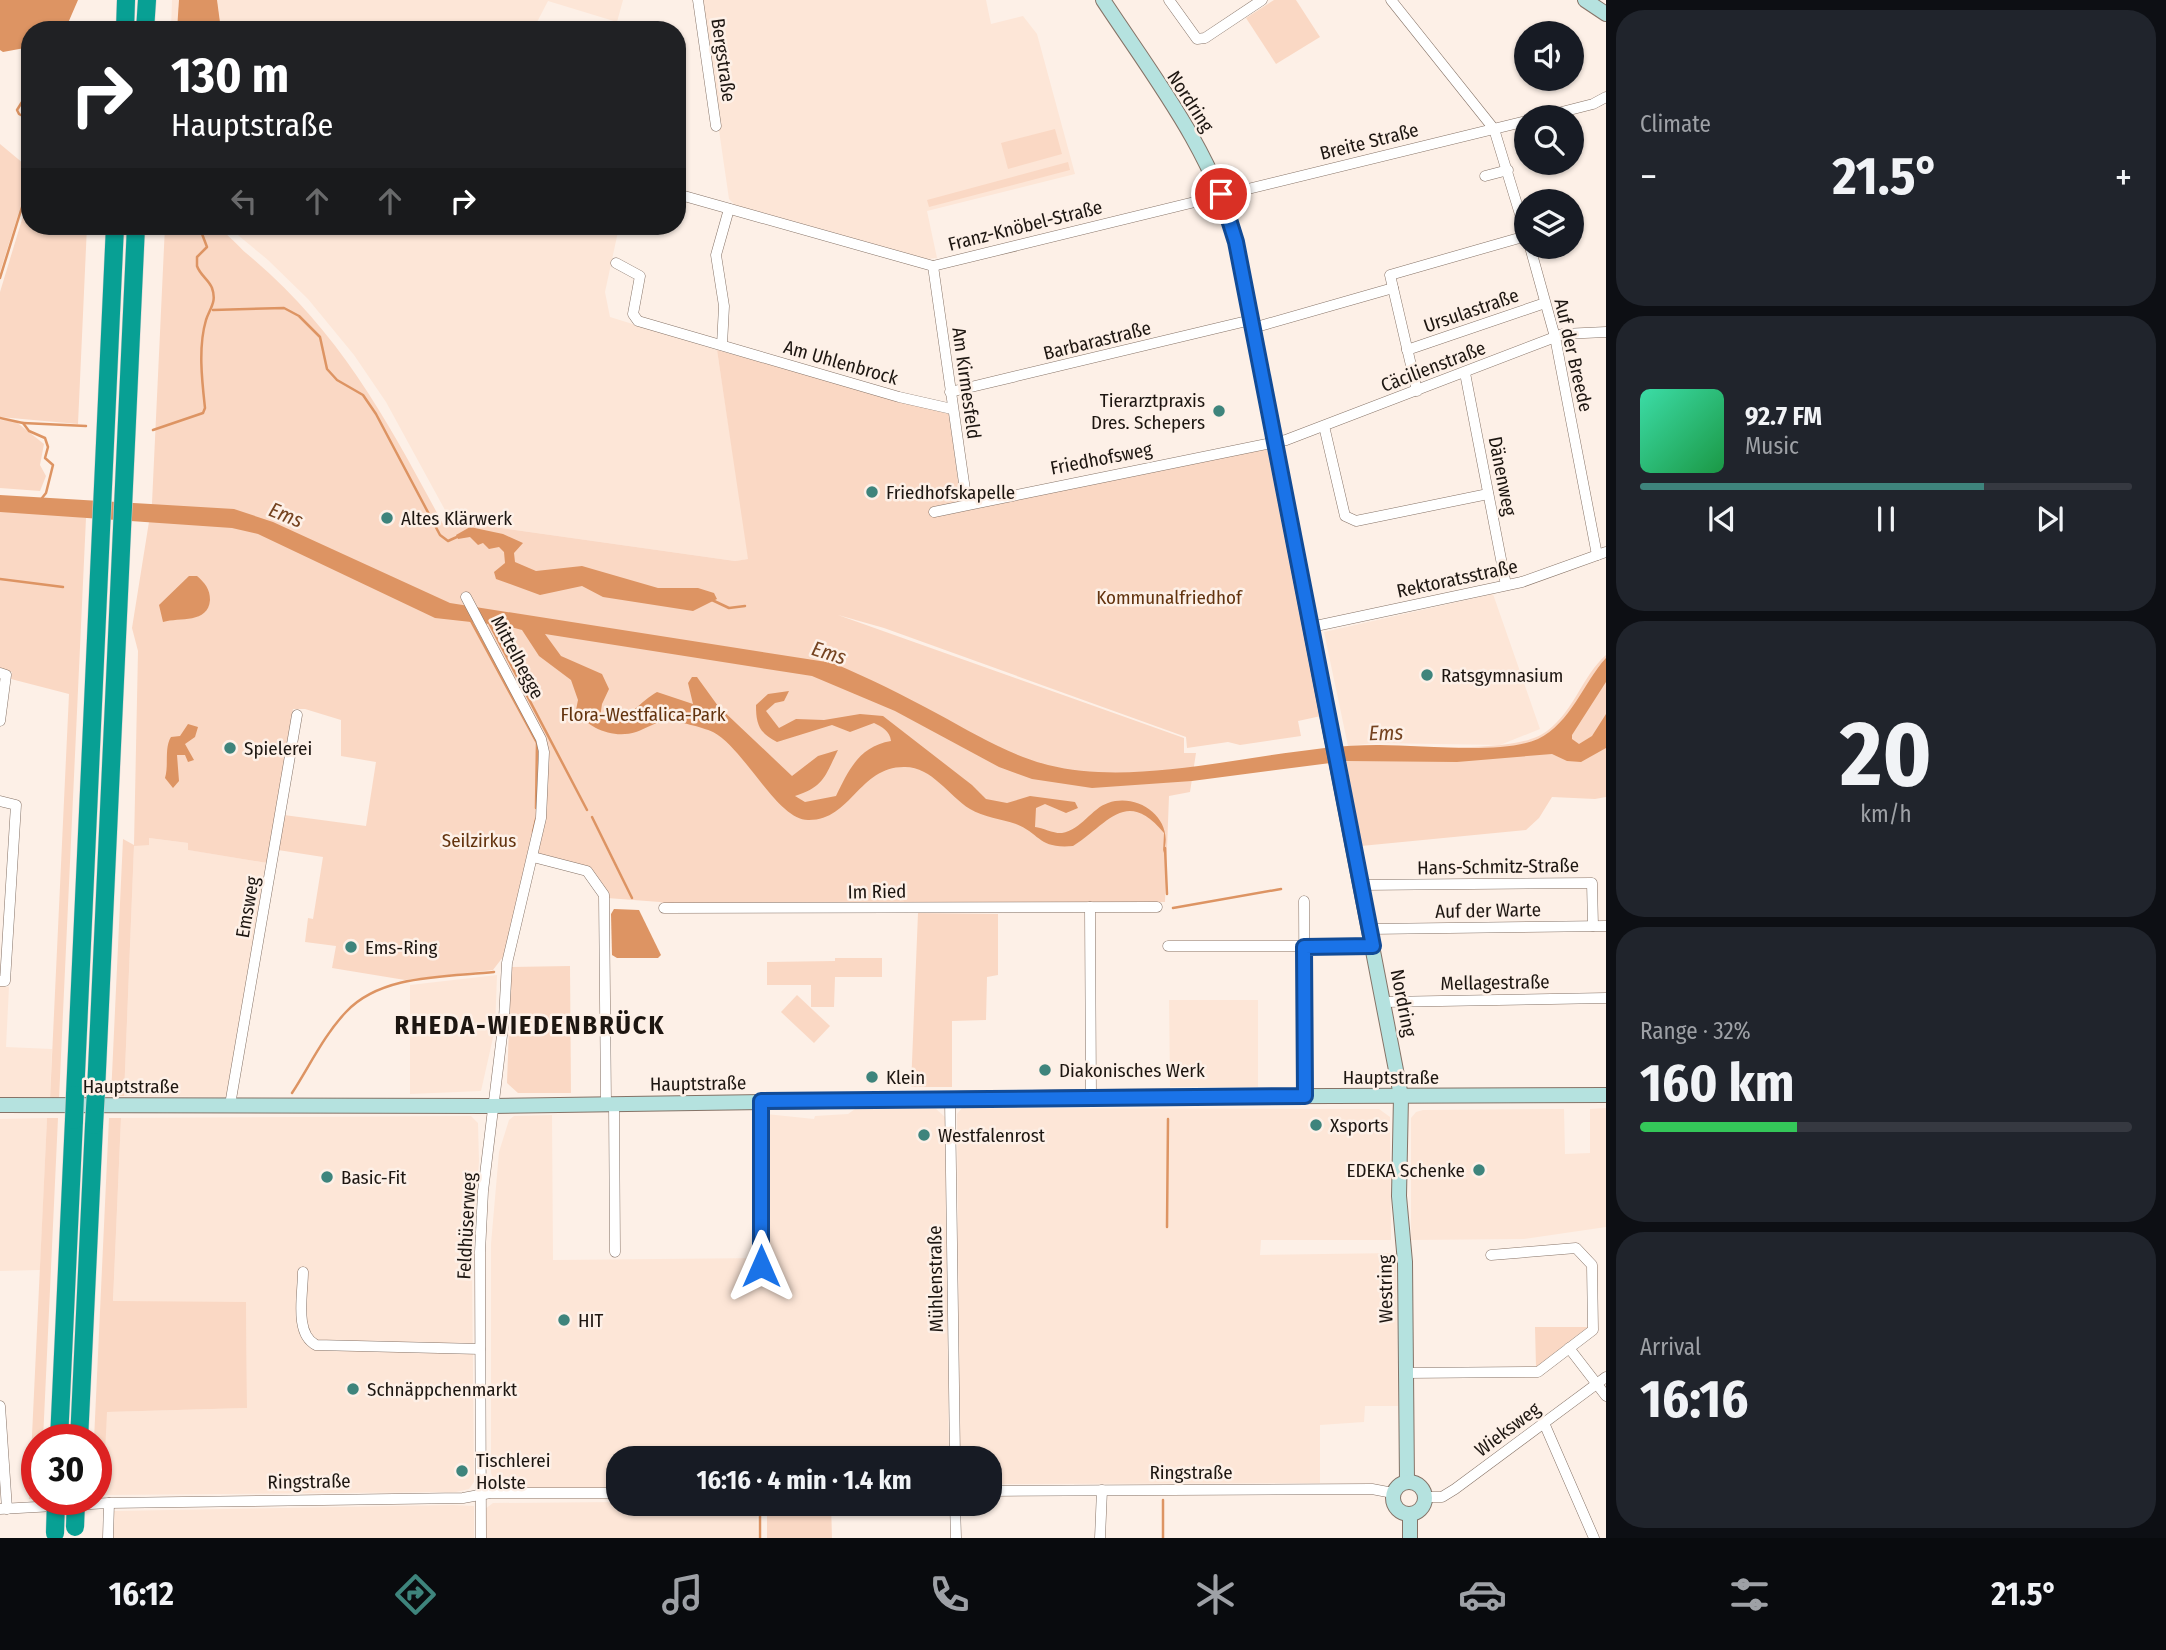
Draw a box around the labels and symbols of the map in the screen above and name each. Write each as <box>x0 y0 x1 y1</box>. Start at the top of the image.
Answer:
street label: Bergstraße <box>706 17 741 103</box>
street label: Nordring <box>1162 66 1219 136</box>
street label: Breite Straße <box>1317 118 1421 165</box>
pin <box>1191 164 1251 224</box>
street label: Franz-Knöbel-Straße <box>946 195 1105 256</box>
street label: Ursulastraße <box>1421 283 1522 337</box>
street label: Auf der Breede <box>1549 296 1598 414</box>
street label: Barbarastraße <box>1041 316 1153 365</box>
street label: Am Kirmesfeld <box>947 326 986 441</box>
street label: Am Uhlenbrock <box>781 335 901 390</box>
street label: Cäcilienstraße <box>1378 336 1489 397</box>
place label: Tierarztpraxis Dres. Schepers <box>1091 389 1205 434</box>
marker: Tierarztpraxis Dres. Schepers <box>1211 403 1227 419</box>
street label: Dänenweg <box>1484 434 1521 518</box>
street label: Friedhofsweg <box>1048 437 1154 480</box>
place label: Friedhofskapelle <box>886 481 1015 504</box>
marker: Friedhofskapelle <box>864 484 880 500</box>
water label: Ems <box>265 496 307 534</box>
place label: Altes Klärwerk <box>401 507 512 530</box>
marker: Altes Klärwerk <box>379 510 395 526</box>
street label: Rektoratsstraße <box>1395 554 1520 603</box>
park label: Kommunalfriedhof <box>1096 586 1243 609</box>
street label: Mittelhegge <box>486 612 549 703</box>
water label: Ems <box>809 635 849 671</box>
place label: Ratsgymnasium <box>1441 664 1563 687</box>
marker: Ratsgymnasium <box>1419 667 1435 683</box>
park label: Flora-Westfalica-Park <box>560 703 726 726</box>
water label: Ems <box>1368 720 1404 746</box>
place label: Spielerei <box>244 737 312 760</box>
marker: Spielerei <box>222 740 238 756</box>
park label: Seilzirkus <box>442 829 516 852</box>
street label: Hans-Schmitz-Straße <box>1417 854 1579 879</box>
street label: Emsweg <box>231 874 264 940</box>
street label: Im Ried <box>847 879 907 904</box>
street label: Auf der Warte <box>1435 898 1541 923</box>
place label: Ems-Ring <box>365 936 437 959</box>
marker: Ems-Ring <box>343 939 359 955</box>
street label: Nordring <box>1386 967 1421 1039</box>
street label: Mellagestraße <box>1440 970 1550 995</box>
district label: RHEDA-WIEDENBRÜCK <box>394 1010 666 1041</box>
place label: Diakonisches Werk <box>1059 1059 1205 1082</box>
marker: Diakonisches Werk <box>1037 1062 1053 1078</box>
place label: Klein <box>886 1066 925 1089</box>
street label: Hauptstraße <box>1343 1066 1439 1089</box>
marker: Klein <box>864 1069 880 1085</box>
street label: Hauptstraße <box>650 1071 746 1096</box>
street label: Hauptstraße <box>83 1075 179 1098</box>
place label: Xsports <box>1330 1114 1388 1137</box>
marker: Xsports <box>1308 1117 1324 1133</box>
place label: Westfalenrost <box>938 1124 1046 1147</box>
marker: Westfalenrost <box>916 1127 932 1143</box>
place label: EDEKA Schenke <box>1347 1159 1465 1182</box>
marker: EDEKA Schenke <box>1471 1162 1487 1178</box>
place label: Basic-Fit <box>341 1166 407 1189</box>
marker: Basic-Fit <box>319 1169 335 1185</box>
street label: Feldhüserweg <box>452 1172 481 1280</box>
street label: Mühlenstraße <box>923 1225 948 1333</box>
position arrow <box>724 1229 798 1303</box>
street label: Westring <box>1373 1255 1398 1323</box>
place label: HIT <box>578 1309 603 1332</box>
marker: HIT <box>556 1312 572 1328</box>
place label: Schnäppchenmarkt <box>367 1378 518 1401</box>
marker: Schnäppchenmarkt <box>345 1381 361 1397</box>
street label: Wieksweg <box>1470 1397 1545 1461</box>
speed limit sign: 30 <box>21 1424 112 1515</box>
place label: Tischlerei Holste <box>476 1449 550 1494</box>
street label: Ringstraße <box>1149 1461 1233 1484</box>
marker: Tischlerei Holste <box>454 1463 470 1479</box>
street label: Ringstraße <box>267 1469 351 1494</box>

